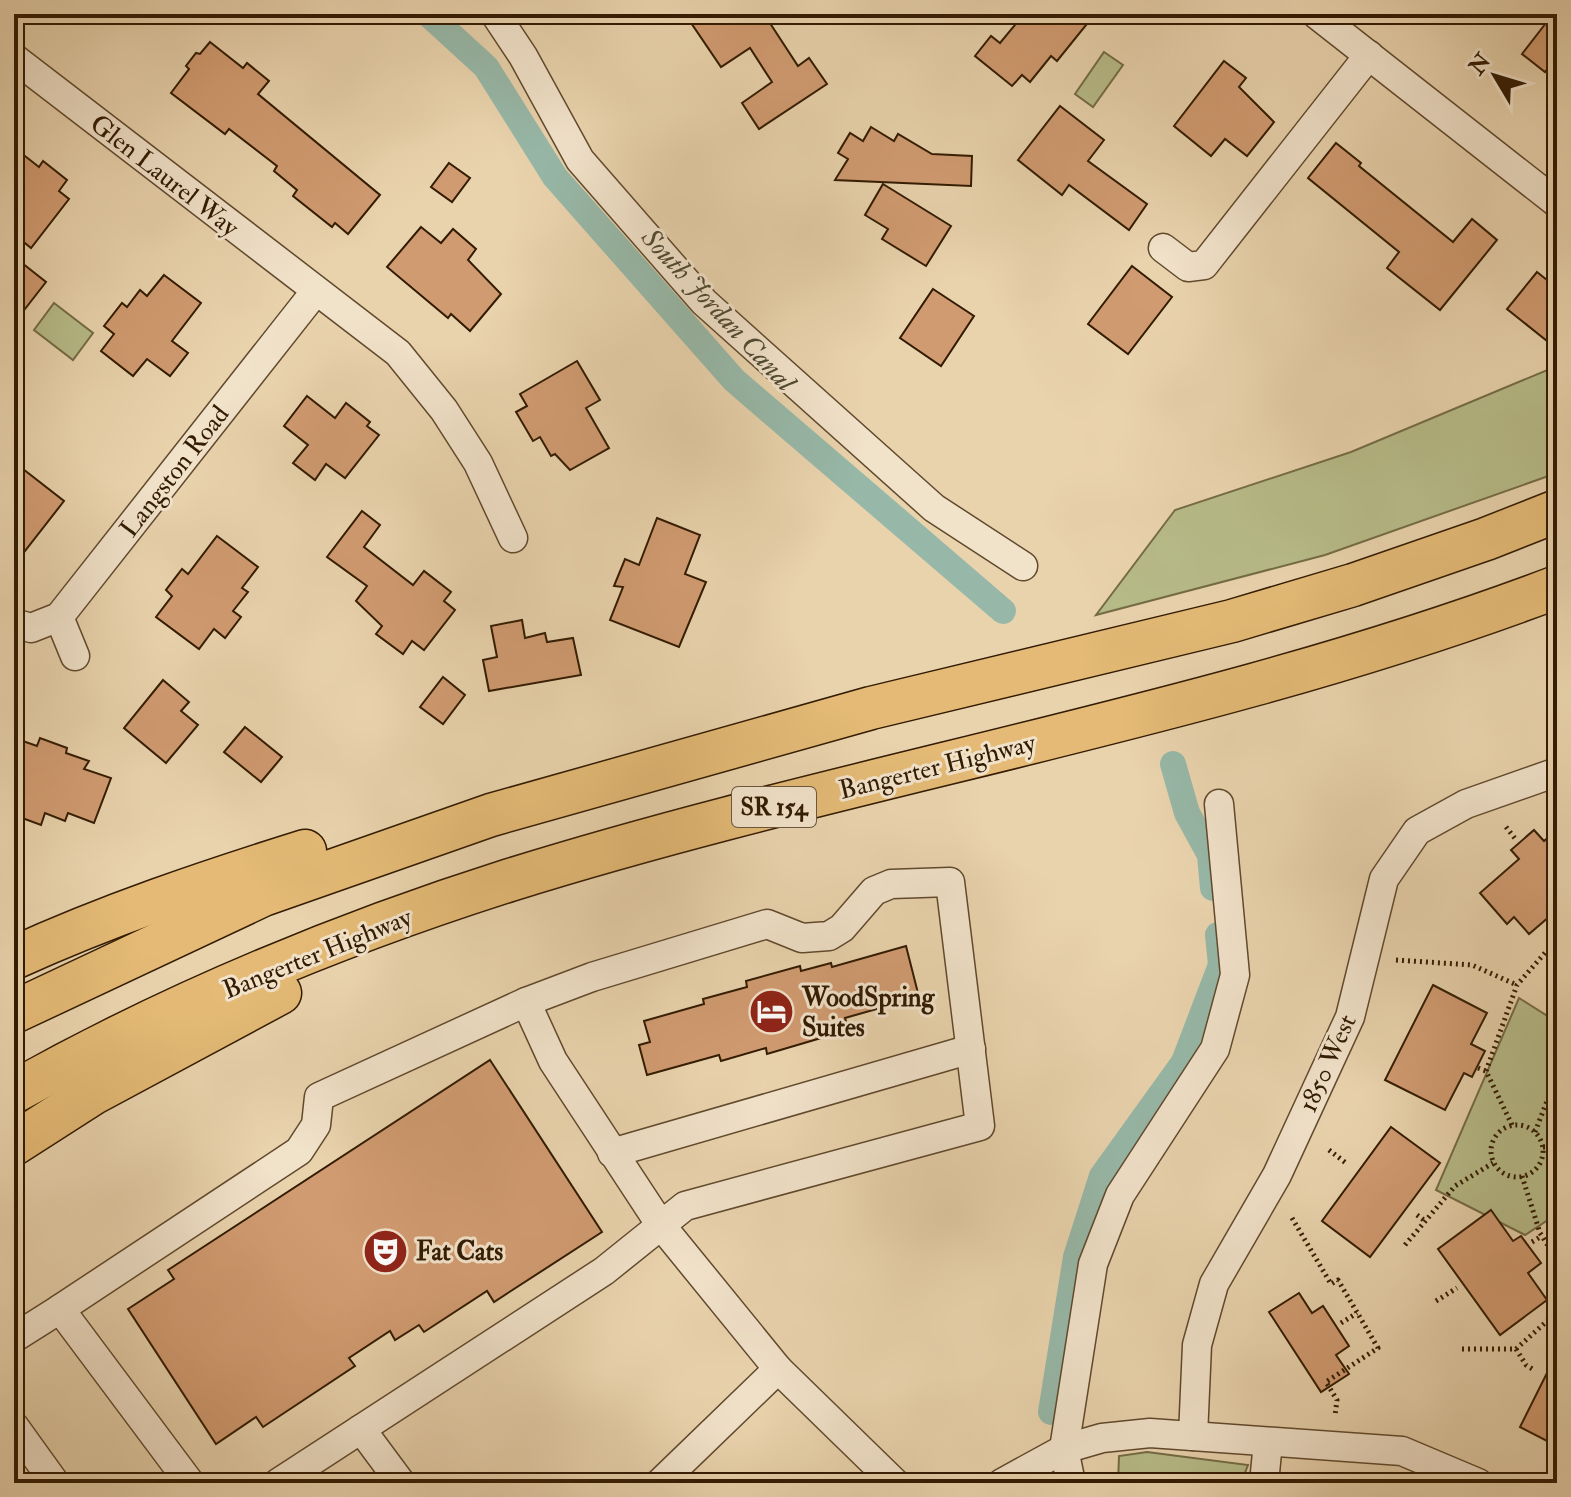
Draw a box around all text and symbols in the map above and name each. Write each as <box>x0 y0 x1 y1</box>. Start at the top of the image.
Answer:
north arrow <box>1455 36 1535 116</box>
text: N <box>1462 48 1497 81</box>
street label: Glen Laurel Way <box>84 108 246 244</box>
water label: South Jordan Canal <box>633 220 804 401</box>
street label: Langston Road <box>113 399 236 544</box>
street label: Bangerter Highway <box>836 727 1039 807</box>
road number: SR 154 <box>732 787 816 827</box>
street label: Bangerter Highway <box>218 901 417 1006</box>
place label: WoodSpring Suites <box>801 982 935 1044</box>
hotel icon: WoodSpring Suites <box>747 988 795 1036</box>
street label: 1850 West <box>1292 1009 1364 1117</box>
theatre icon: Fat Cats <box>361 1227 409 1275</box>
place label: Fat Cats <box>416 1236 503 1268</box>

